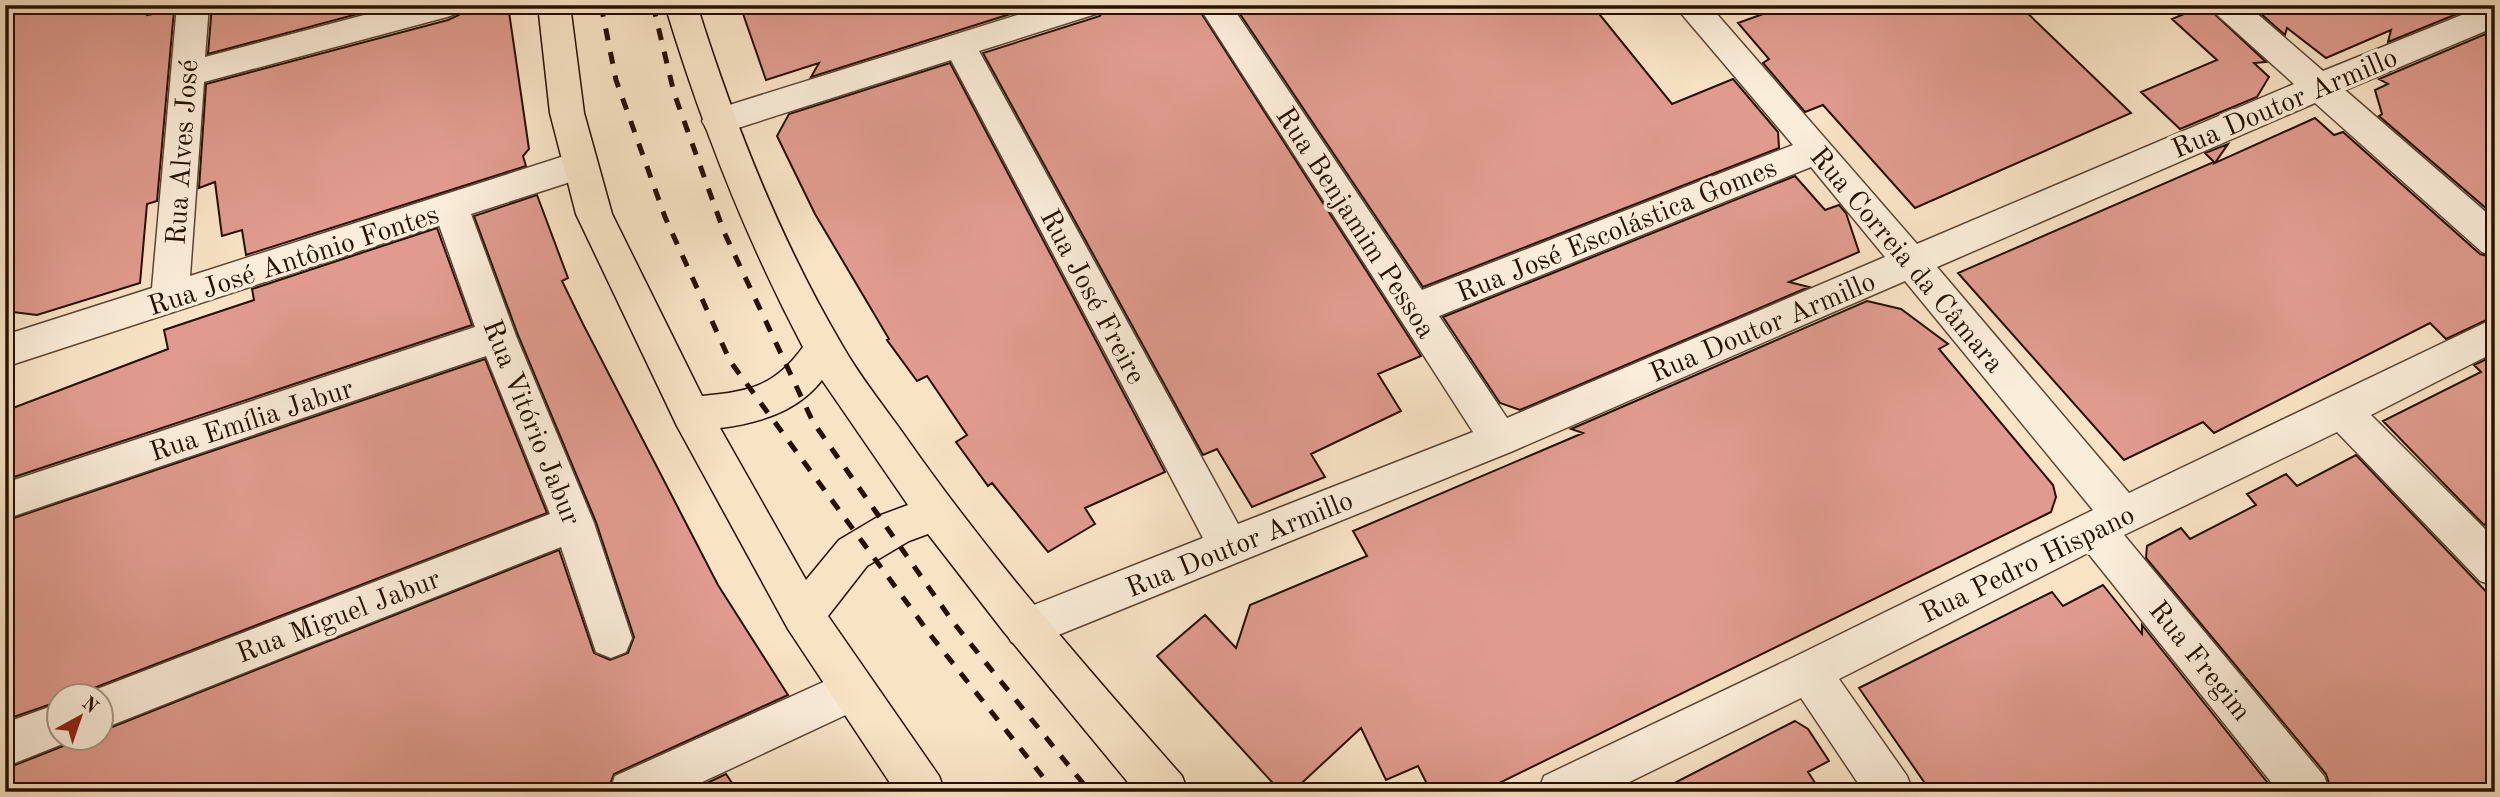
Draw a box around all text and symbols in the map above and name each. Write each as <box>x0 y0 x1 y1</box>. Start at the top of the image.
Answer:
street label: Rua Doutor Armillo <box>2168 45 2402 165</box>
street label: Rua Alves José <box>164 58 204 246</box>
street label: Rua Benjamim Pessoa <box>1269 103 1440 344</box>
street label: Rua Correia da Câmara <box>1803 143 2008 379</box>
street label: Rua José Escolástica Gomes <box>1453 155 1781 309</box>
street label: Rua José Antônio Fontes <box>145 202 443 322</box>
street label: Rua José Freire <box>1034 205 1149 390</box>
street label: Rua Doutor Armillo <box>1646 269 1880 389</box>
street label: Rua Vitório Jabur <box>476 316 584 530</box>
street label: Rua Emília Jabur <box>147 376 357 468</box>
street label: Rua Doutor Armillo <box>1123 487 1358 604</box>
street label: Rua Pedro Hispano <box>1917 502 2140 630</box>
street label: Rua Miguel Jabur <box>233 566 445 670</box>
street label: Rua Fregim <box>2142 597 2255 727</box>
north arrow <box>46 682 116 752</box>
text: N <box>78 694 101 718</box>

